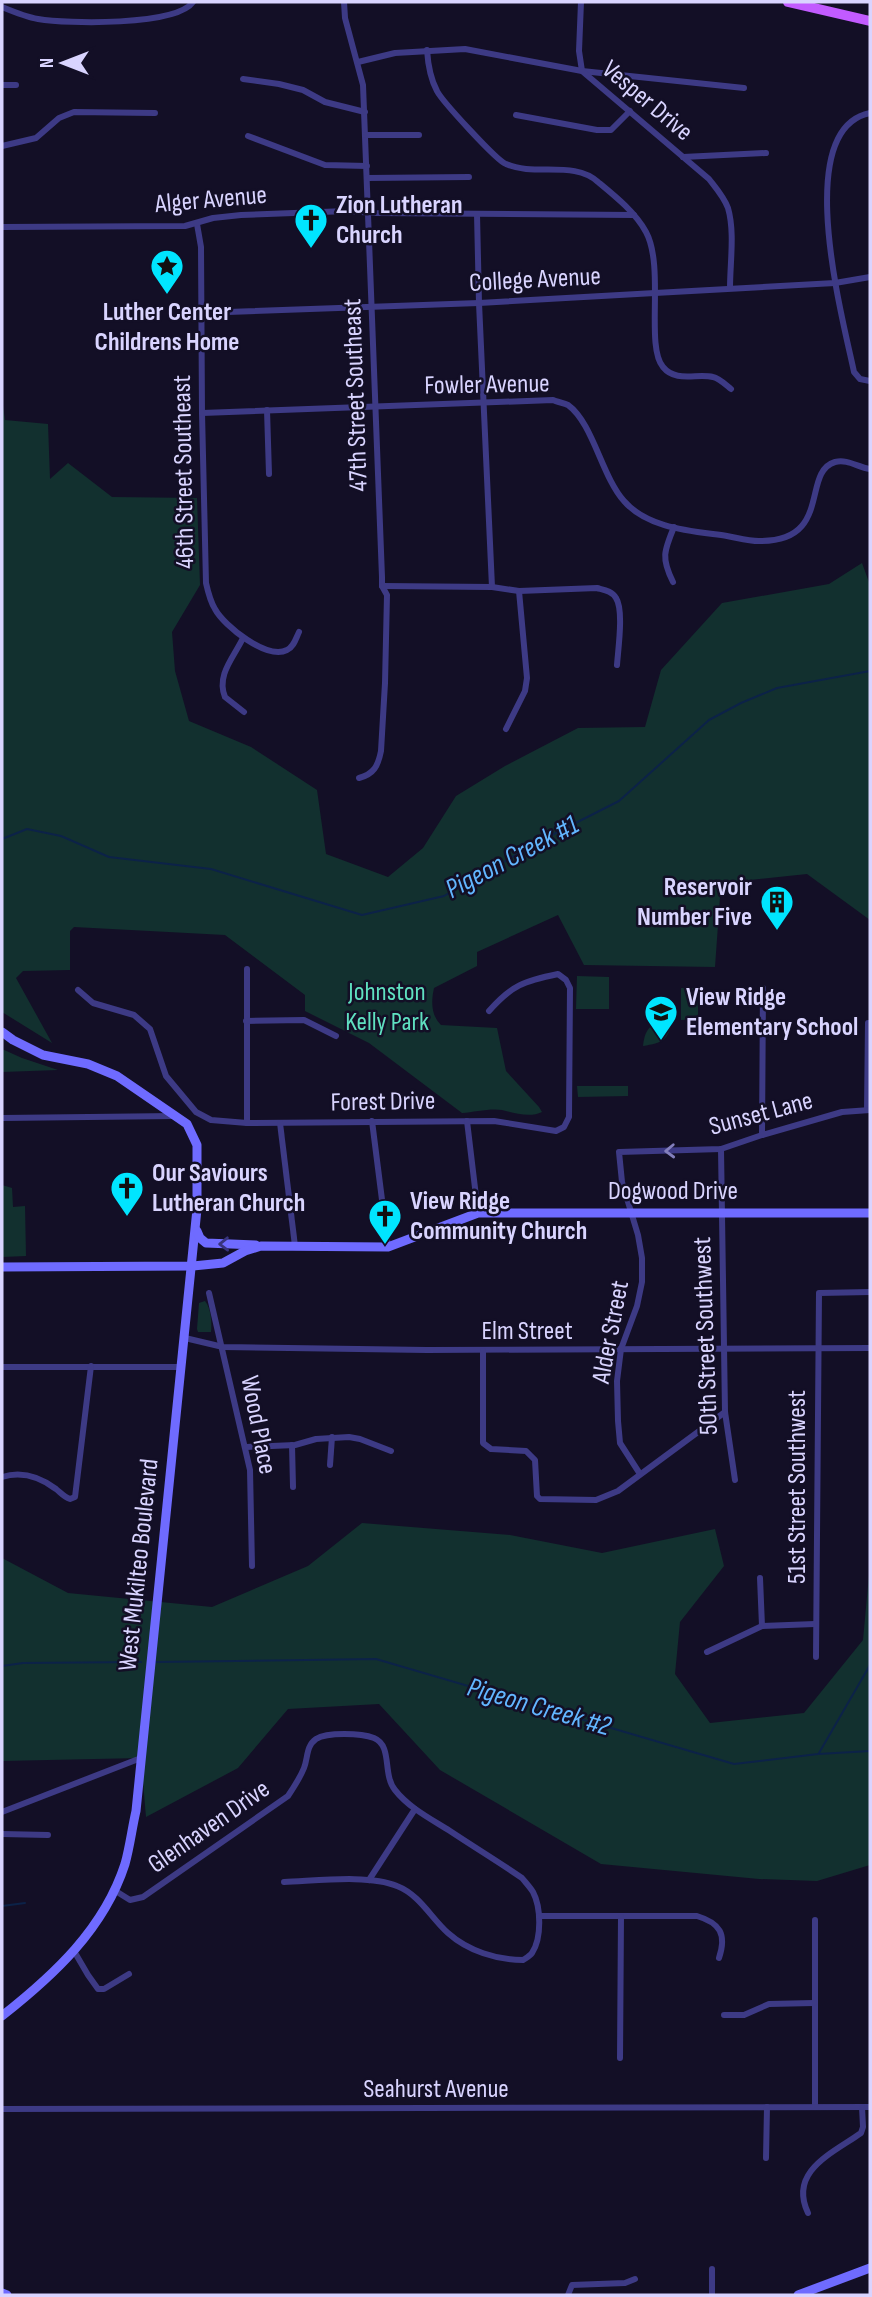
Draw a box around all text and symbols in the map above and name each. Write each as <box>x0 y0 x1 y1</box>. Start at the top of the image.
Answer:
north arrow <box>28 28 98 98</box>
street label: Vesper Drive <box>595 54 699 148</box>
text: N <box>36 58 59 68</box>
street label: Alger Avenue <box>153 180 268 220</box>
place label: Zion Lutheran Church <box>336 190 462 251</box>
church icon: Zion Lutheran Church <box>292 201 330 250</box>
place icon: Luther Center Childrens Home <box>148 247 186 296</box>
street label: College Avenue <box>468 261 602 299</box>
place label: Luther Center Childrens Home <box>95 297 239 358</box>
street label: 47th Street Southeast <box>337 298 375 492</box>
street label: Fowler Avenue <box>424 368 550 402</box>
street label: 46th Street Southeast <box>167 375 201 569</box>
water label: Pigeon Creek #1 <box>440 808 584 906</box>
place label: Reservoir Number Five <box>637 872 752 933</box>
building icon: Reservoir Number Five <box>758 883 796 932</box>
park label: Johnston Kelly Park <box>345 977 429 1038</box>
place label: View Ridge Elementary School <box>686 982 858 1043</box>
school or university icon: View Ridge Elementary School <box>642 993 680 1042</box>
street label: Sunset Lane <box>706 1085 816 1143</box>
street label: Forest Drive <box>330 1086 436 1118</box>
one-way arrow <box>664 1143 675 1158</box>
place label: Our Saviours Lutheran Church <box>152 1158 305 1219</box>
church icon: Our Saviours Lutheran Church <box>108 1169 146 1218</box>
street label: Dogwood Drive <box>608 1176 738 1207</box>
place label: View Ridge Community Church <box>410 1186 587 1247</box>
church icon: View Ridge Community Church <box>366 1197 404 1246</box>
one-way arrow <box>218 1236 229 1251</box>
street label: 50th Street Southwest <box>687 1236 725 1436</box>
street label: Alder Street <box>586 1278 636 1387</box>
street label: Elm Street <box>481 1316 573 1347</box>
street label: Wood Place <box>233 1373 283 1477</box>
street label: 51st Street Southwest <box>782 1390 813 1584</box>
street label: West Mukilteo Boulevard <box>112 1457 166 1673</box>
water label: Pigeon Creek #2 <box>463 1671 615 1743</box>
street label: Glenhaven Drive <box>142 1774 276 1880</box>
street label: Seahurst Avenue <box>363 2074 509 2105</box>

